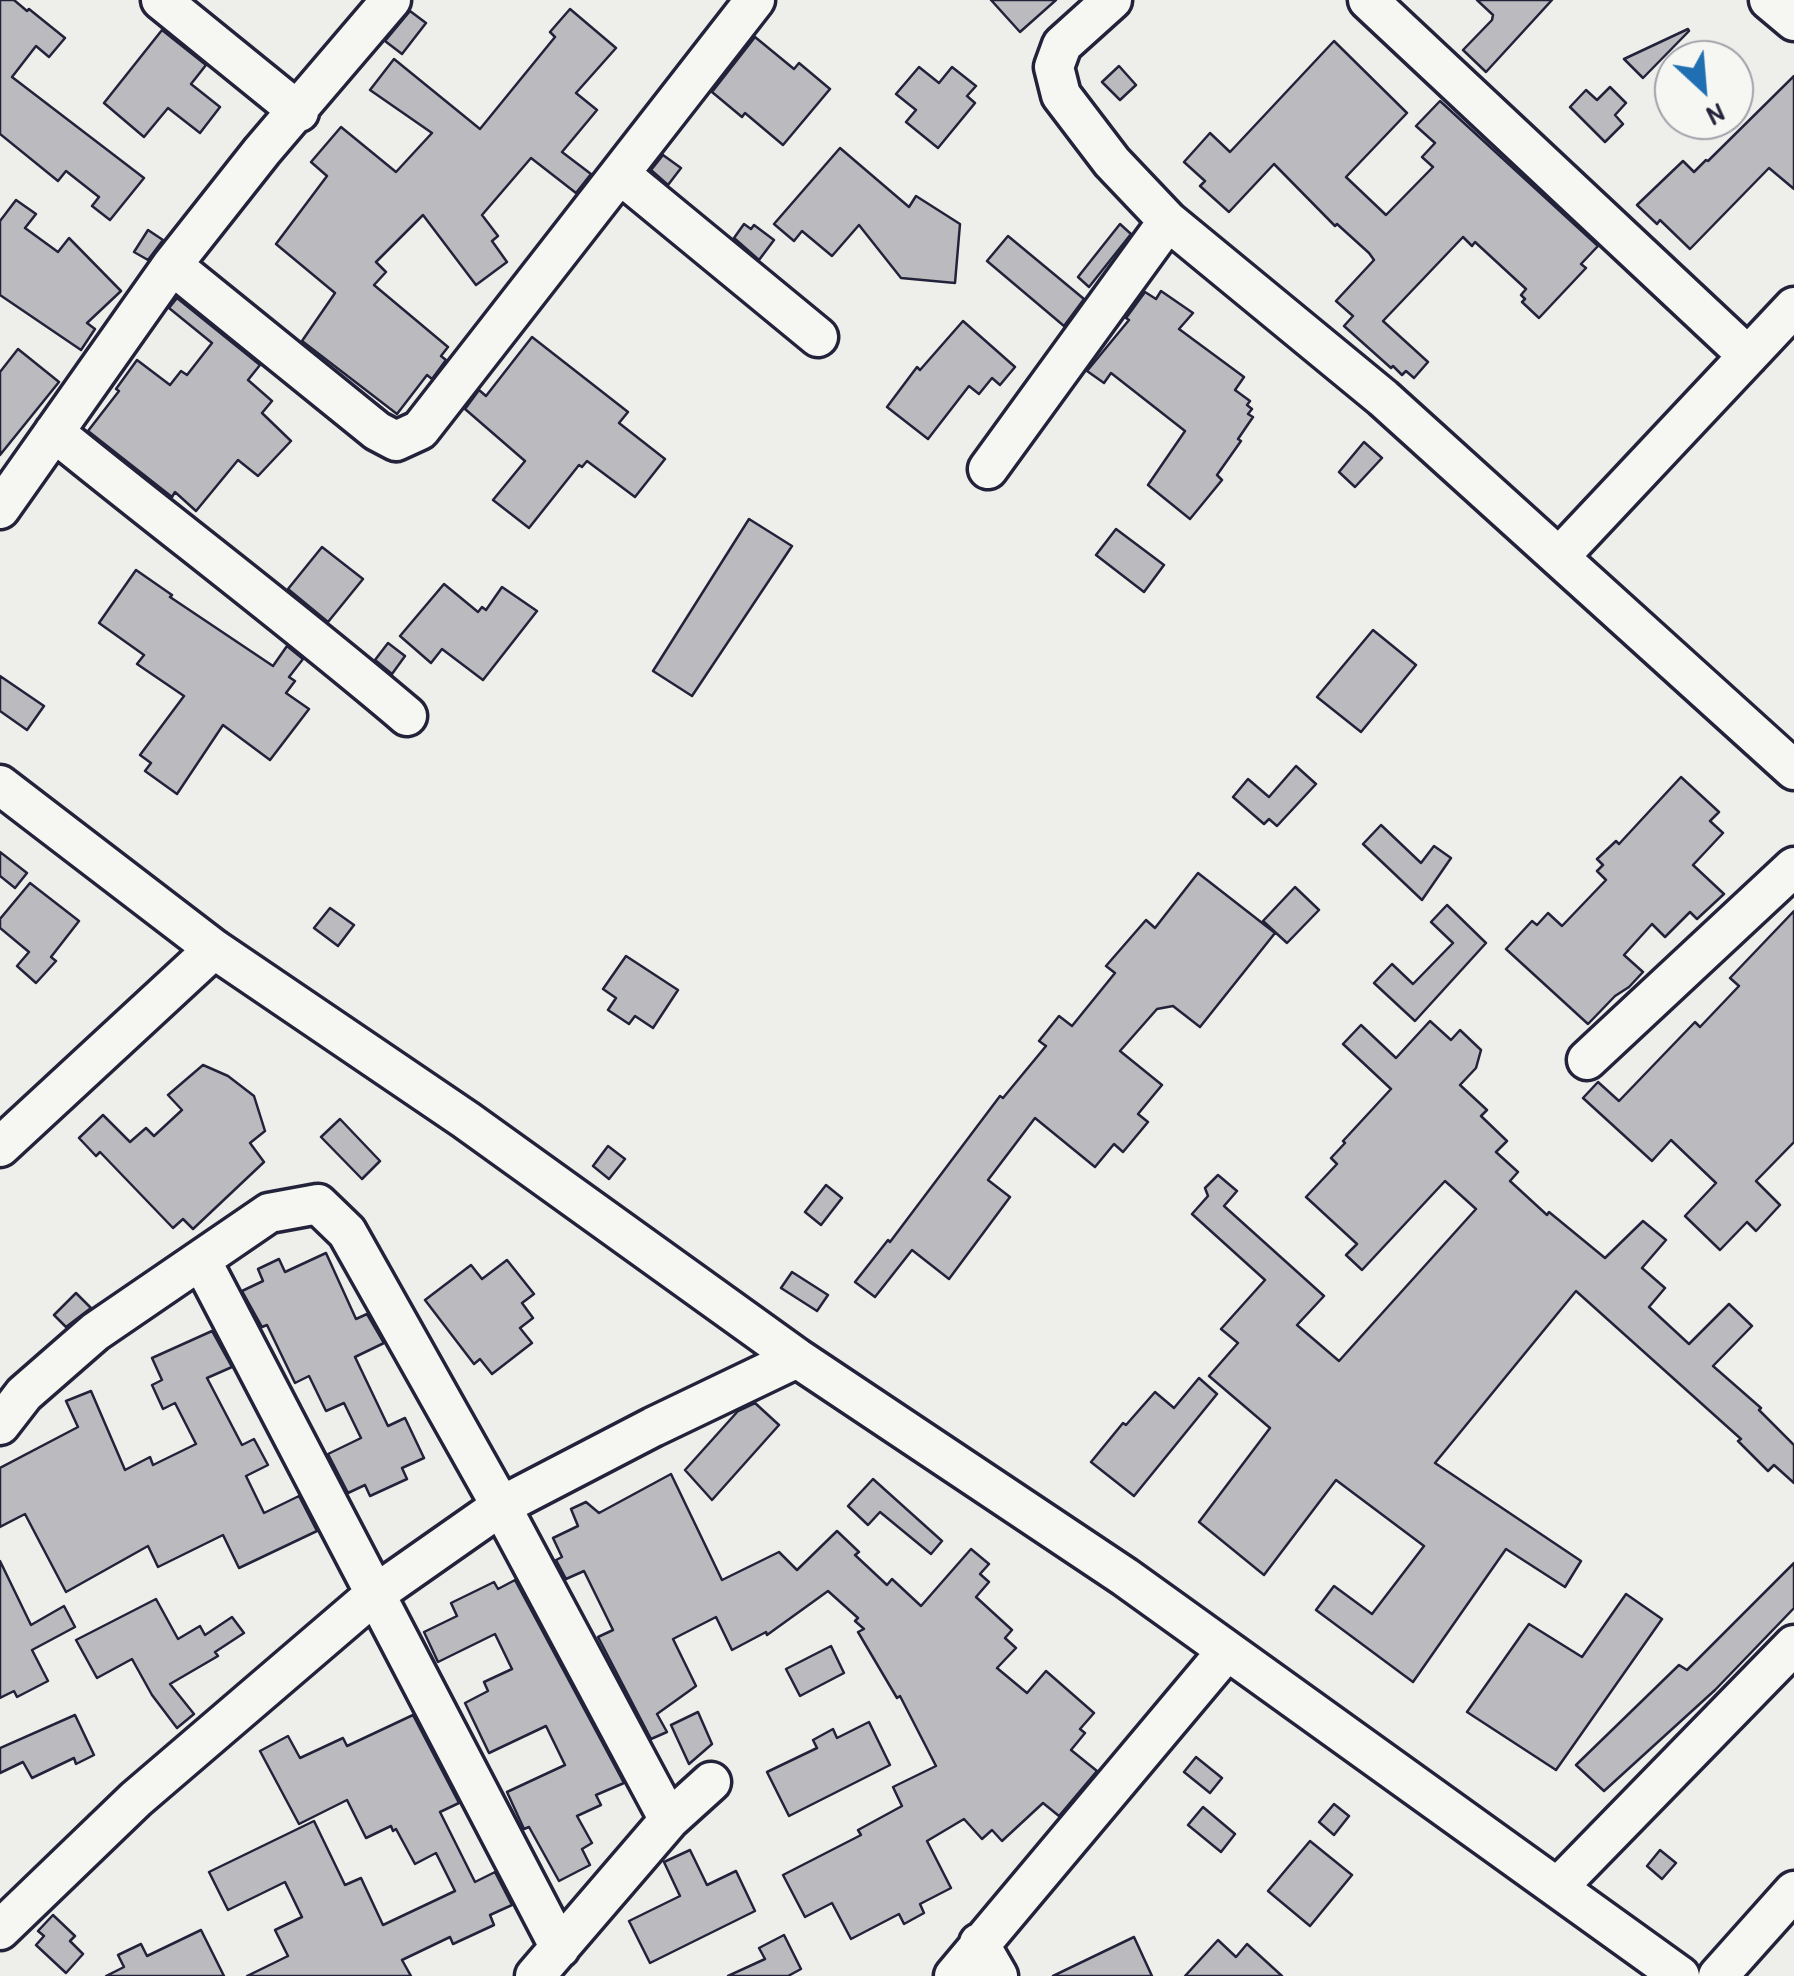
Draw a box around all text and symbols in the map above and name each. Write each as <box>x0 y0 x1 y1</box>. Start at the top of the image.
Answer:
north arrow <box>1654 40 1754 140</box>
text: N <box>1701 95 1731 136</box>

